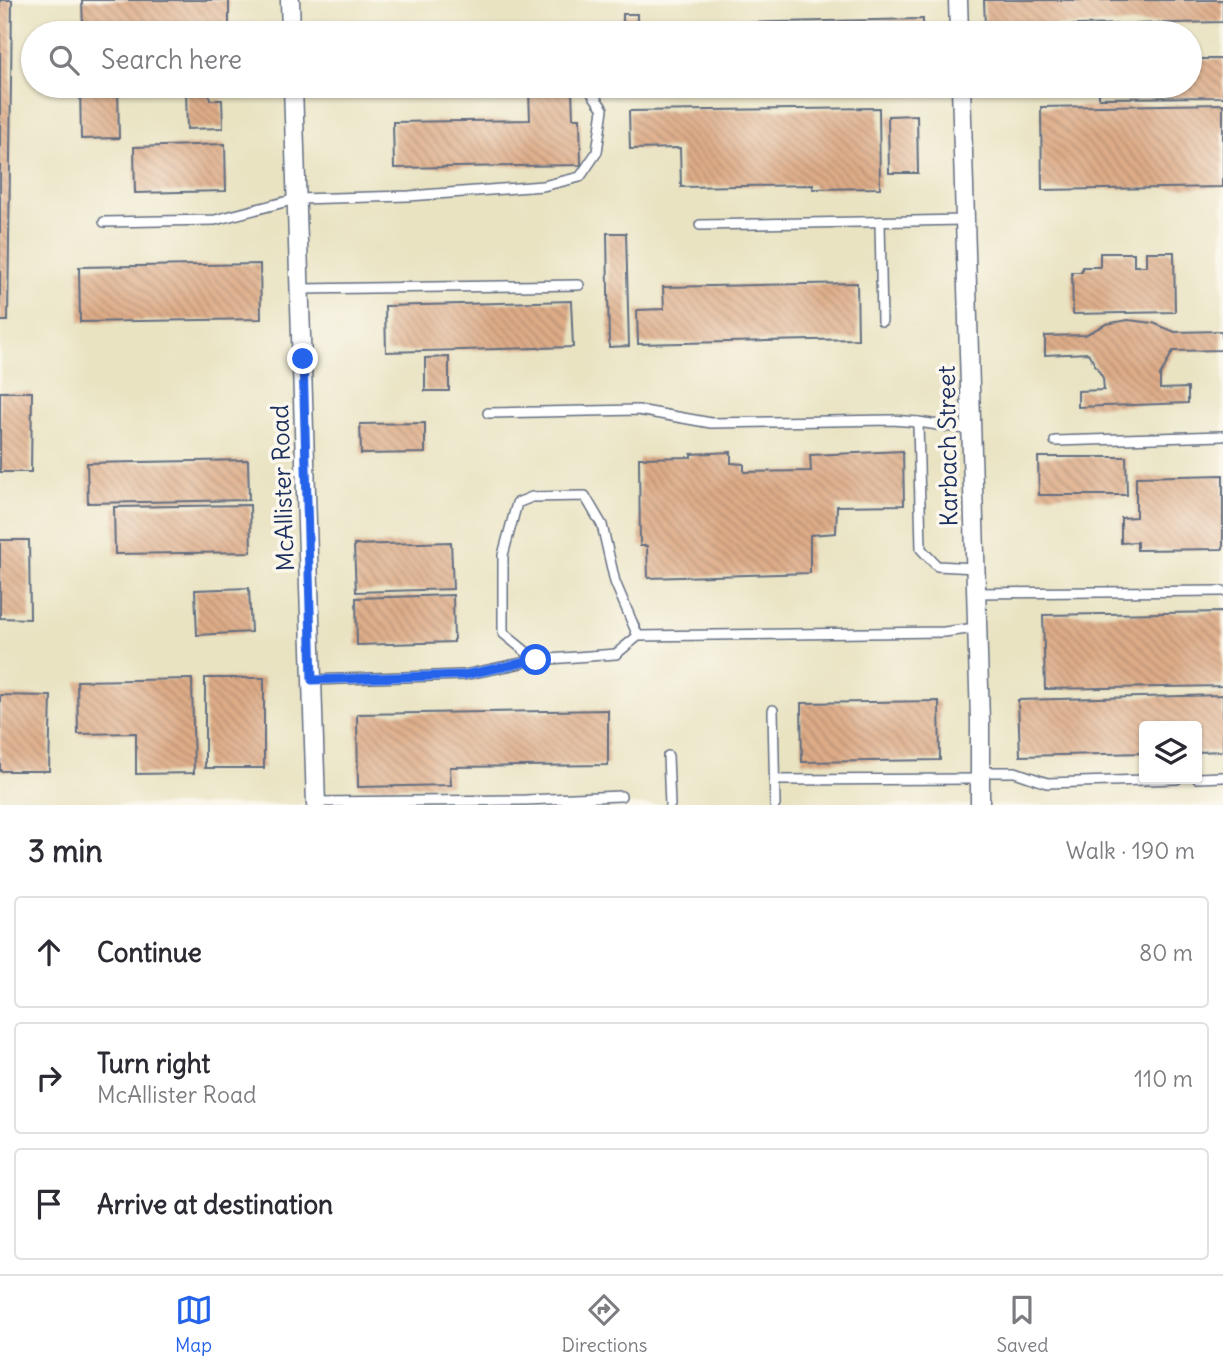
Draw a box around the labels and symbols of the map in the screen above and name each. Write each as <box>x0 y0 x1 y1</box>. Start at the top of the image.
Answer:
route end <box>287 343 318 374</box>
street label: Karbach Street <box>931 365 963 527</box>
street label: McAllister Road <box>264 404 300 572</box>
route start <box>520 644 551 675</box>

